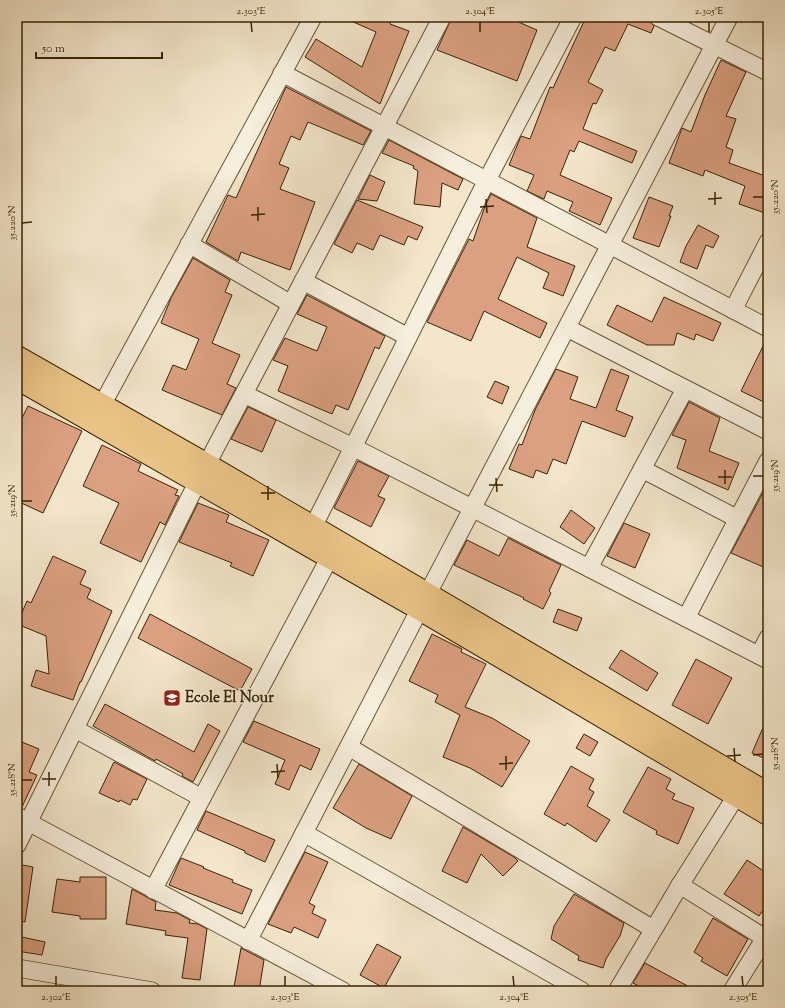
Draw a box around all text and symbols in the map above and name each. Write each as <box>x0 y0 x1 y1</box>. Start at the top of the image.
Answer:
text: 2.303°E <box>236 4 266 19</box>
text: 2.304°E <box>465 4 495 19</box>
text: 2.305°E <box>695 4 723 19</box>
scale bar <box>36 34 162 60</box>
text: 50 m <box>41 40 65 58</box>
text: 35.220°N <box>768 179 783 215</box>
text: 35.220°N <box>5 205 20 241</box>
text: 35.219°N <box>768 459 783 493</box>
text: 35.219°N <box>5 484 20 518</box>
school or university icon: Ecole El Nour <box>162 688 182 708</box>
place label: Ecole El Nour <box>185 688 274 709</box>
text: 35.218°N <box>768 737 783 771</box>
text: 35.218°N <box>5 763 20 797</box>
text: 2.302°E <box>41 990 71 1005</box>
text: 2.303°E <box>270 990 300 1005</box>
text: 2.304°E <box>499 990 529 1005</box>
text: 2.305°E <box>729 990 757 1005</box>

